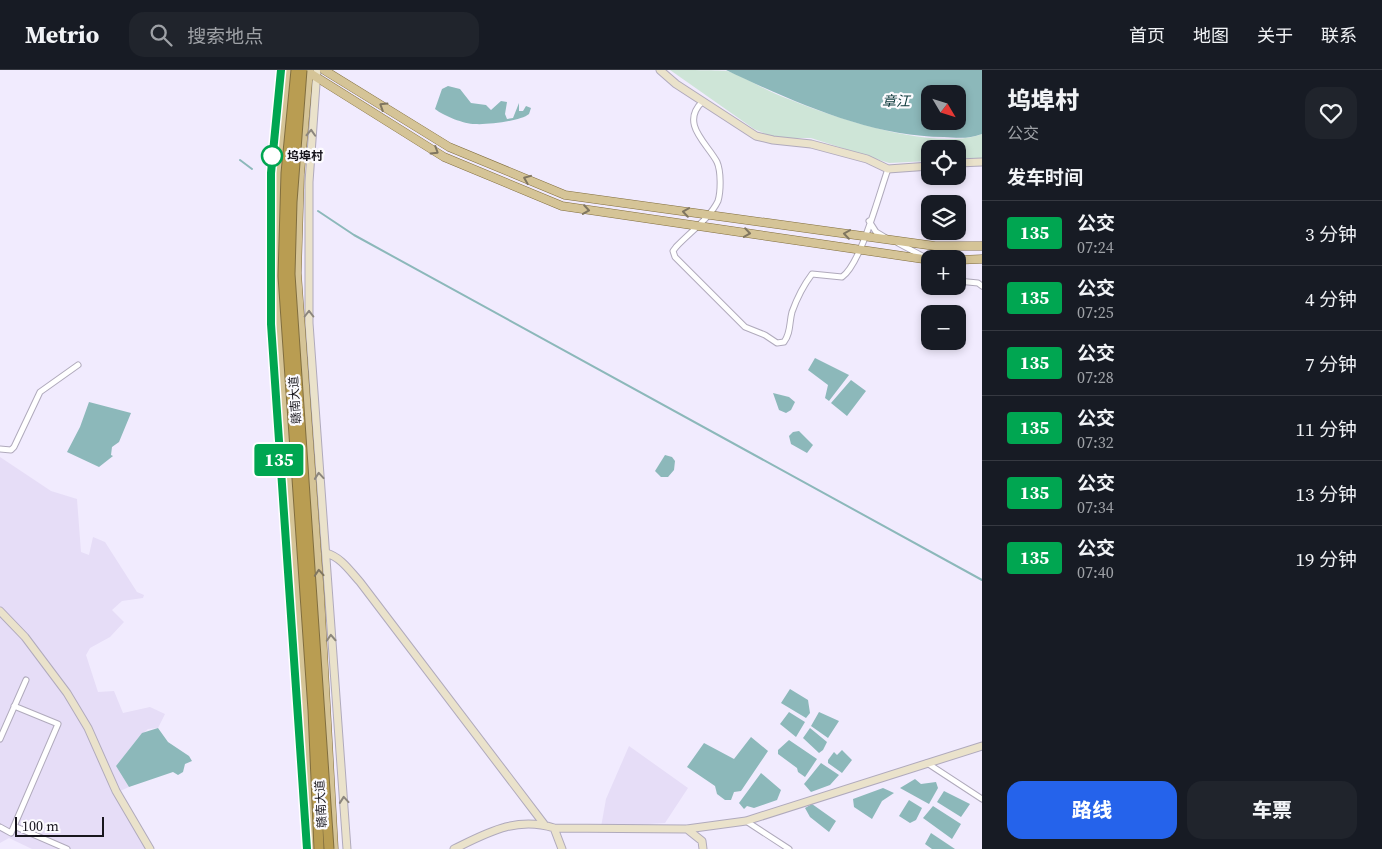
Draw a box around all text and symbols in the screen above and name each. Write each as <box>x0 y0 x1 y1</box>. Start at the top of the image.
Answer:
search box <box>129 12 479 57</box>
text: Metrio <box>25 18 99 51</box>
icon: search <box>147 21 175 49</box>
text: 搜索地点 <box>187 23 263 49</box>
text: 首页 <box>1129 23 1165 48</box>
text: 地图 <box>1193 23 1229 48</box>
text: 关于 <box>1257 23 1293 48</box>
text: 联系 <box>1321 23 1357 48</box>
text: 坞埠村 <box>1007 84 1079 117</box>
north arrow <box>921 85 966 130</box>
map controls <box>921 85 966 350</box>
button: heart <box>1305 87 1357 139</box>
water label: 章江 <box>882 91 912 111</box>
one-way arrow <box>379 103 388 113</box>
text: 公交 <box>1007 122 1039 144</box>
one-way arrow <box>306 129 317 137</box>
button: locate <box>921 140 966 185</box>
marker: 坞埠村 <box>261 145 283 167</box>
one-way arrow <box>430 145 439 155</box>
place label: 坞埠村 <box>287 148 323 164</box>
text: 发车时间 <box>1007 164 1083 190</box>
one-way arrow <box>524 175 532 185</box>
button: layers <box>921 195 966 240</box>
one-way arrow <box>582 204 590 215</box>
one-way arrow <box>681 207 690 217</box>
text: 公交 <box>1077 210 1115 236</box>
text: 135 <box>1020 220 1049 245</box>
text: 3 分钟 <box>1305 221 1357 247</box>
one-way arrow <box>742 228 751 238</box>
one-way arrow <box>842 229 850 240</box>
text: 07:24 <box>1077 236 1114 258</box>
button: + <box>921 250 966 295</box>
text: 公交 <box>1077 275 1115 301</box>
text: 135 <box>1020 285 1049 310</box>
text: 4 分钟 <box>1305 286 1357 312</box>
text: 07:25 <box>1077 301 1114 323</box>
button: − <box>921 305 966 350</box>
one-way arrow <box>304 310 314 318</box>
text: 公交 <box>1077 340 1115 366</box>
text: 135 <box>1020 350 1049 375</box>
text: 7 分钟 <box>1305 351 1357 377</box>
text: 07:28 <box>1077 366 1114 388</box>
street label: 赣南大道 <box>285 375 305 425</box>
text: 公交 <box>1077 405 1115 431</box>
text: 135 <box>1020 415 1049 440</box>
text: 11 分钟 <box>1296 416 1357 442</box>
text: 07:32 <box>1077 431 1114 453</box>
line badge: 135 <box>250 444 308 476</box>
text: 135 <box>264 447 294 472</box>
text: 公交 <box>1077 470 1115 496</box>
one-way arrow <box>314 472 325 480</box>
text: 135 <box>1020 480 1049 505</box>
text: 13 分钟 <box>1296 481 1357 507</box>
text: 07:34 <box>1077 496 1114 518</box>
text: 公交 <box>1077 535 1115 561</box>
text: 135 <box>1020 545 1049 570</box>
text: 19 分钟 <box>1296 546 1357 572</box>
text: 07:40 <box>1077 561 1114 583</box>
one-way arrow <box>313 569 324 577</box>
one-way arrow <box>326 634 337 642</box>
street label: 赣南大道 <box>312 780 330 828</box>
button: 路线 <box>1007 781 1177 839</box>
button: 车票 <box>1187 781 1357 839</box>
one-way arrow <box>339 796 350 804</box>
scale bar <box>15 814 104 837</box>
text: 100 m <box>22 816 59 836</box>

